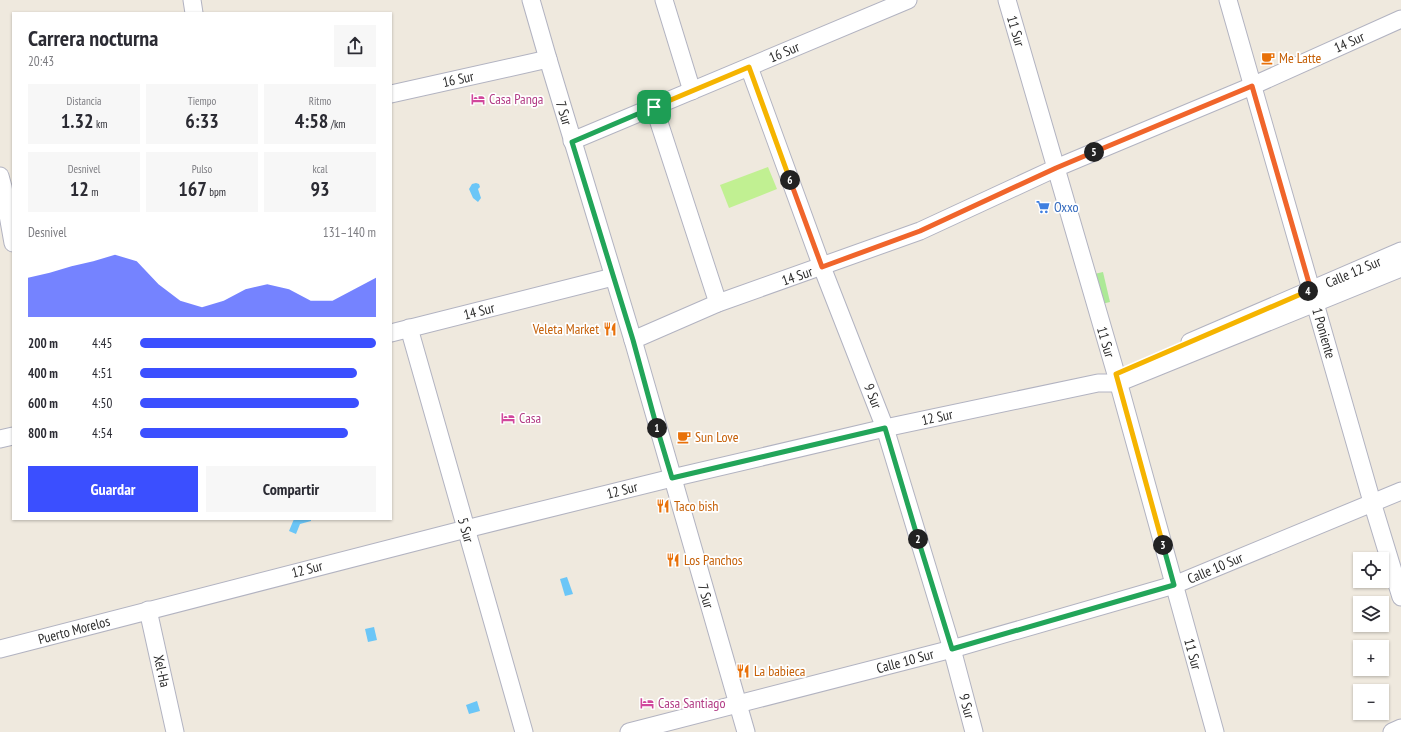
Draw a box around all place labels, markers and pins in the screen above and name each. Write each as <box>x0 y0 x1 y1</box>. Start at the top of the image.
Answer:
place label: Me Latte <box>1279 49 1321 67</box>
cafe icon: Me Latte <box>1260 50 1276 66</box>
place label: Casa Panga <box>489 90 543 108</box>
pin <box>637 90 671 124</box>
hotel icon: Casa Panga <box>470 91 486 107</box>
pin: 5 <box>1084 142 1104 162</box>
pin: 6 <box>780 170 800 190</box>
place label: Oxxo <box>1054 198 1079 216</box>
supermarket icon: Oxxo <box>1035 199 1051 215</box>
pin: 4 <box>1298 281 1318 301</box>
place label: Veleta Market <box>532 320 599 338</box>
restaurant icon: Veleta Market <box>602 321 618 337</box>
place label: Casa <box>519 409 541 427</box>
hotel icon: Casa <box>500 410 516 426</box>
pin: 1 <box>647 418 667 438</box>
place label: Sun Love <box>695 428 739 446</box>
cafe icon: Sun Love <box>676 429 692 445</box>
place label: Taco bish <box>674 497 718 515</box>
restaurant icon: Taco bish <box>655 498 671 514</box>
pin: 2 <box>908 529 928 549</box>
pin: 3 <box>1153 535 1173 555</box>
place label: Los Panchos <box>684 551 743 569</box>
restaurant icon: Los Panchos <box>665 552 681 568</box>
place label: La babieca <box>754 662 805 680</box>
restaurant icon: La babieca <box>735 663 751 679</box>
place label: Casa Santiago <box>658 694 725 712</box>
hotel icon: Casa Santiago <box>639 695 655 711</box>

